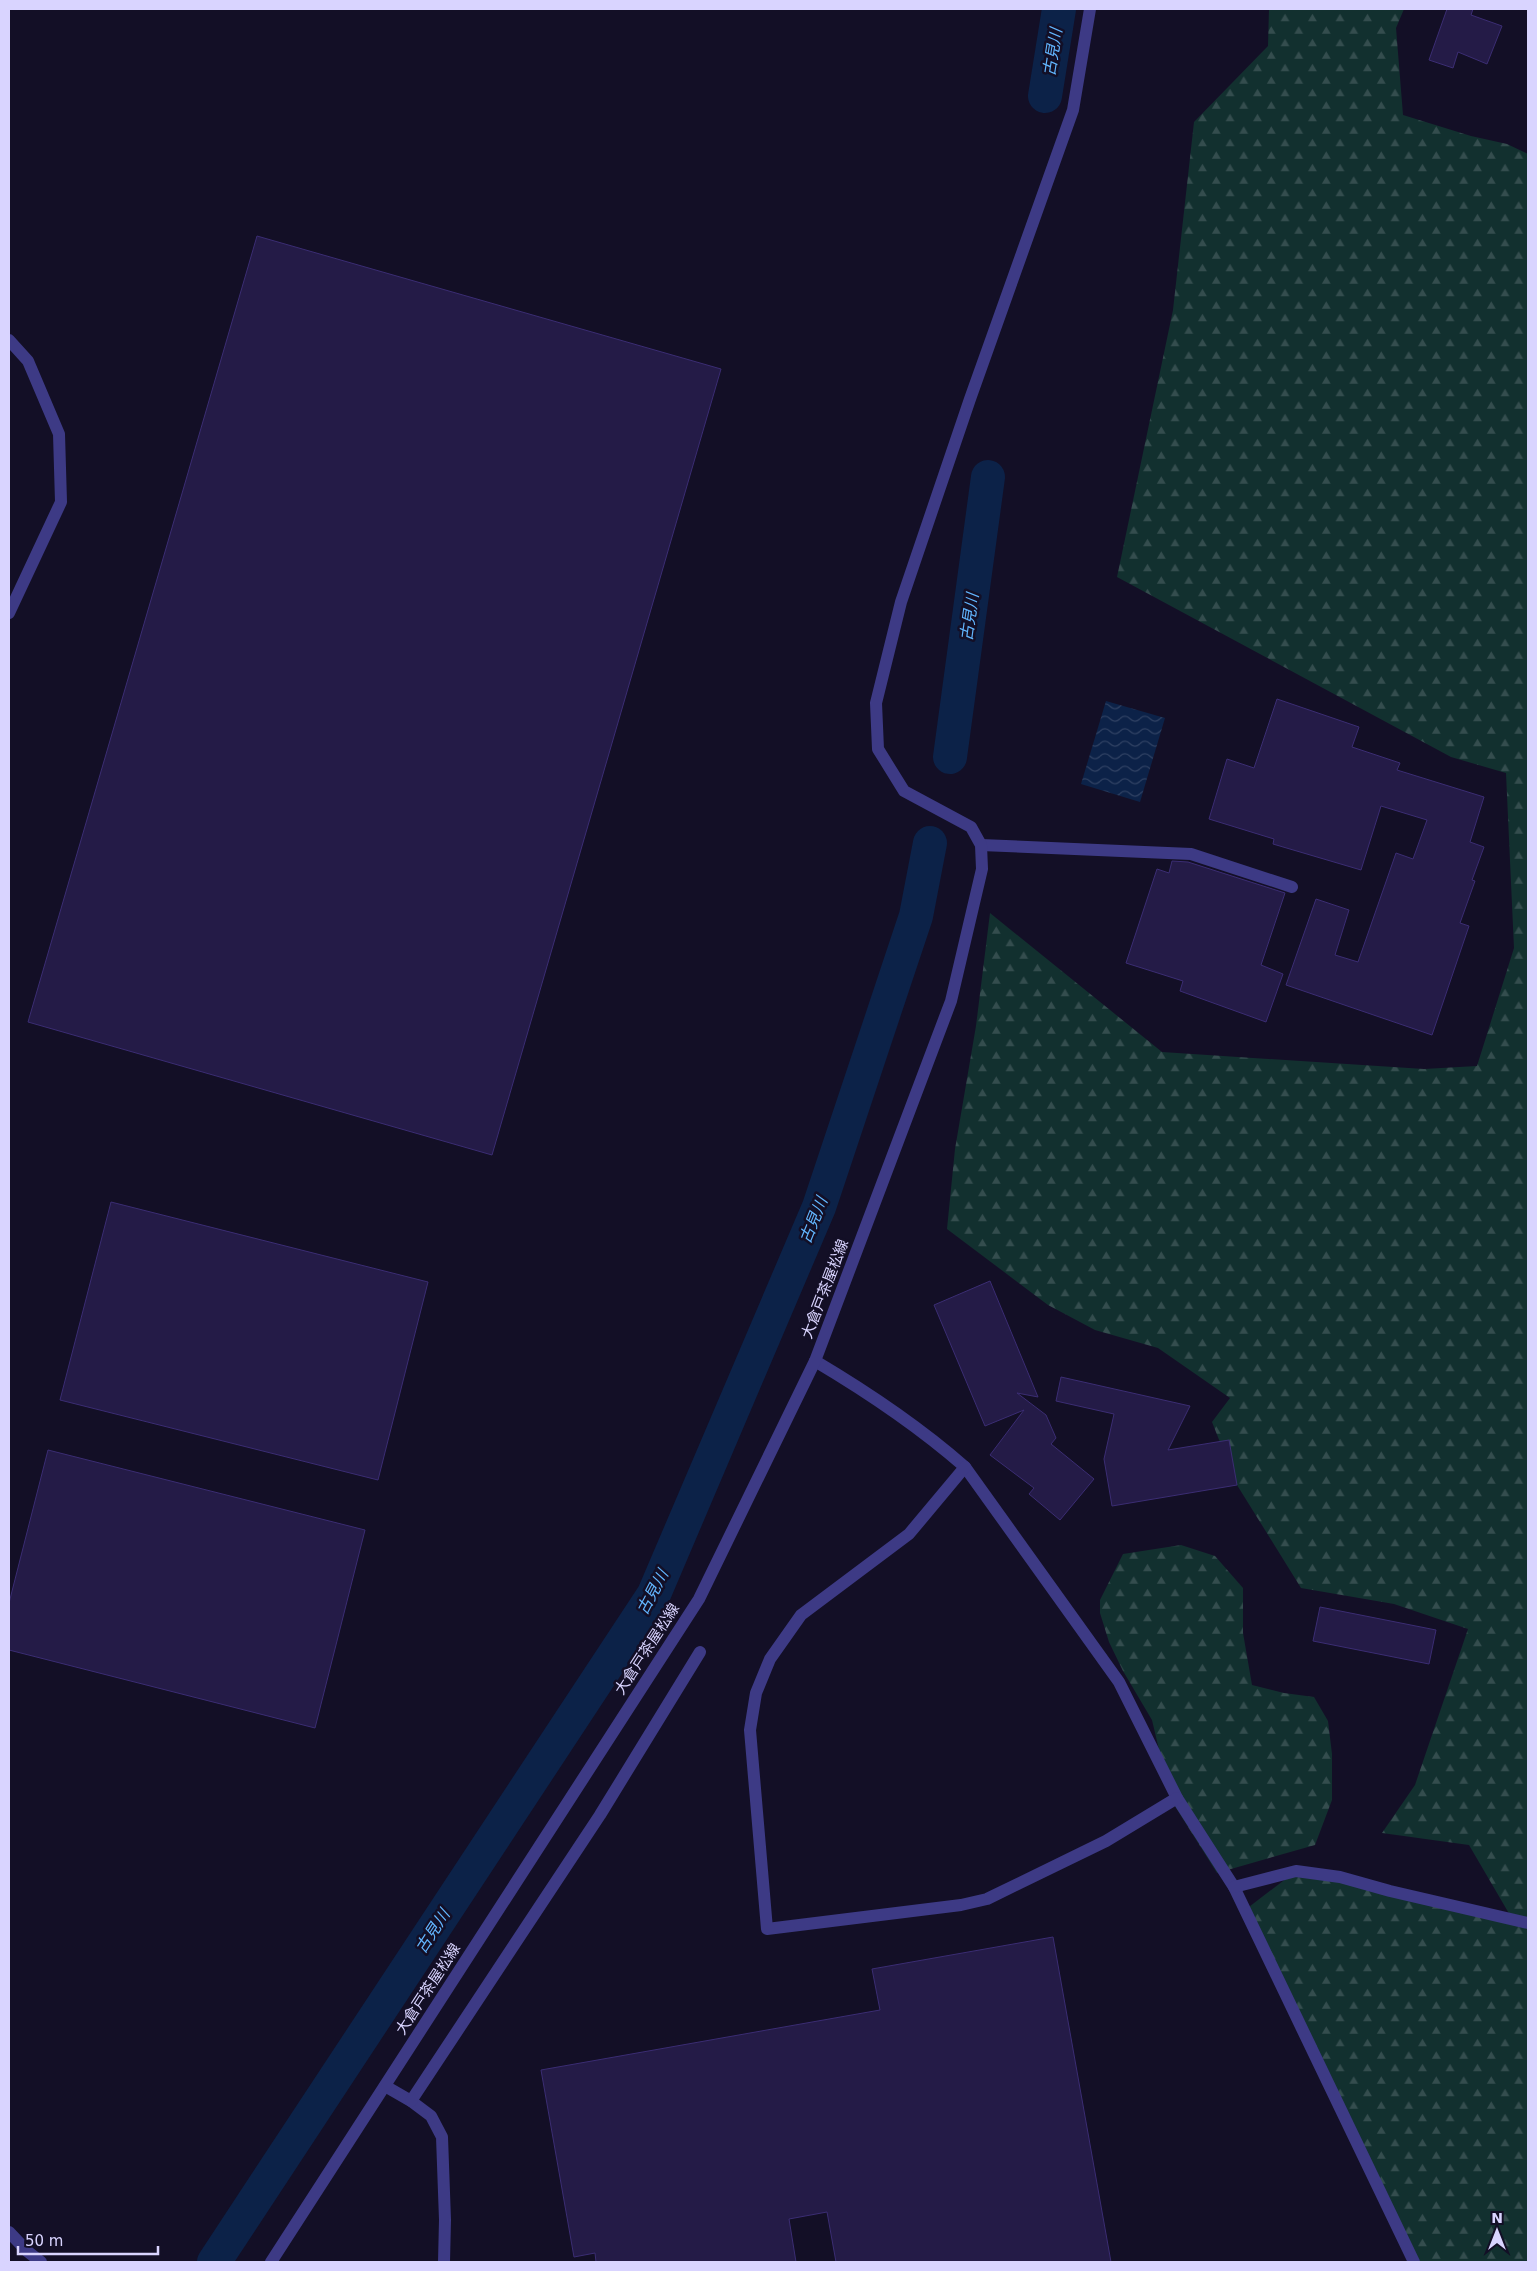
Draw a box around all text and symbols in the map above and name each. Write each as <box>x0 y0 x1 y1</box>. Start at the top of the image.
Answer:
water label: 古見川 <box>1039 25 1066 77</box>
water label: 古見川 <box>957 590 983 642</box>
water label: 古見川 <box>796 1193 832 1246</box>
street label: 大倉戸茶屋松線 <box>798 1237 852 1341</box>
water label: 古見川 <box>633 1565 673 1618</box>
street label: 大倉戸茶屋松線 <box>611 1600 683 1698</box>
water label: 古見川 <box>411 1904 455 1957</box>
street label: 大倉戸茶屋松線 <box>392 1940 464 2038</box>
north arrow <box>1472 2206 1522 2256</box>
text: N <box>1491 2210 1503 2226</box>
scale bar <box>18 2224 158 2256</box>
text: 50 m <box>25 2232 63 2250</box>

